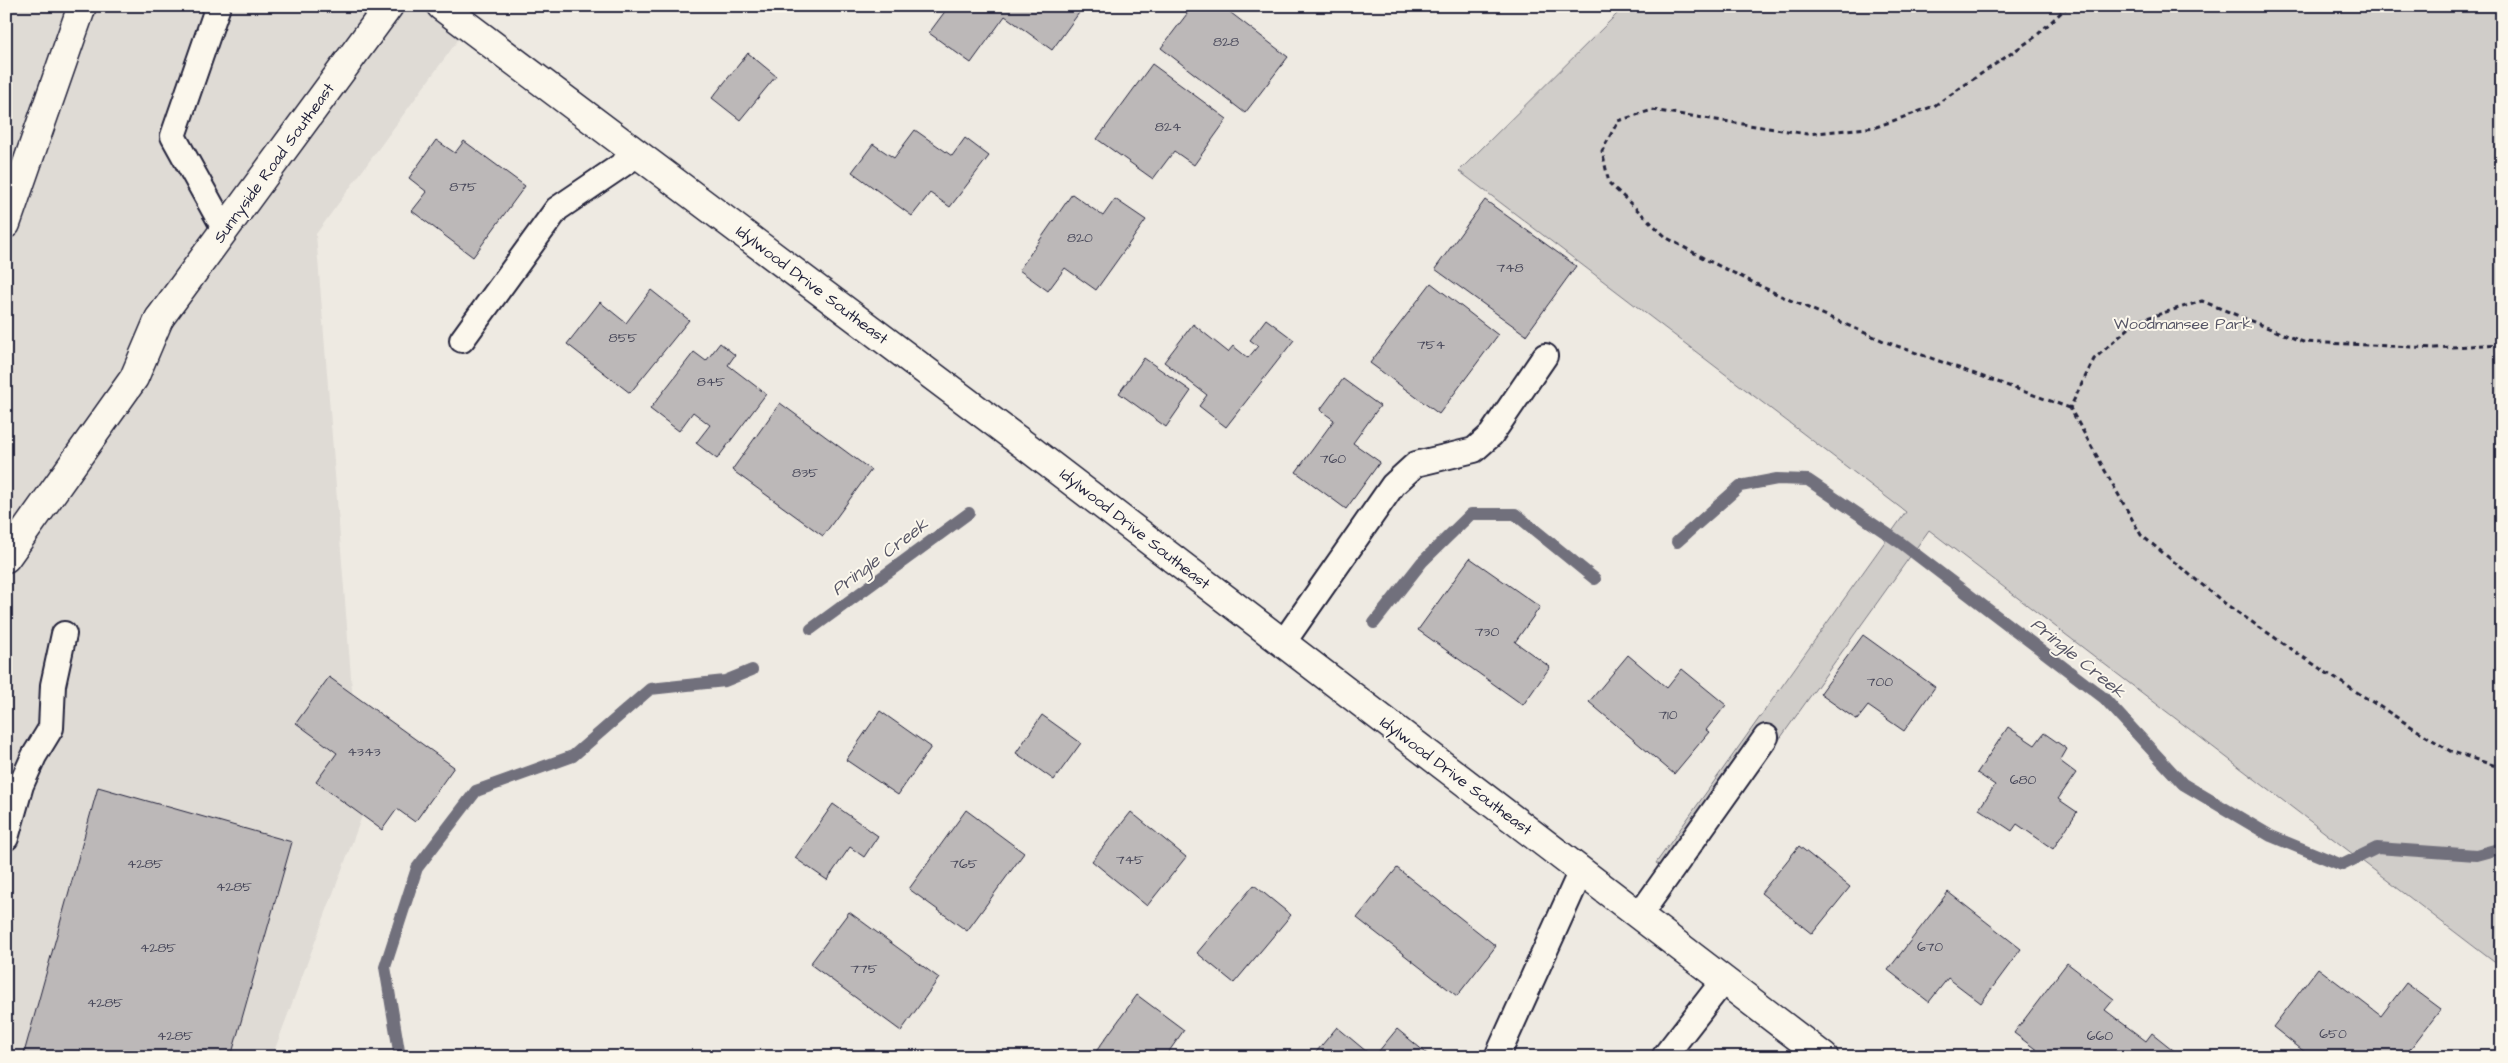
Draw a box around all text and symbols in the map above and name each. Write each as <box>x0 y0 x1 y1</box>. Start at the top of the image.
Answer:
house number: 828 <box>1213 32 1239 52</box>
street label: Sunnyside Road Southeast <box>208 78 341 248</box>
house number: 824 <box>1155 117 1182 137</box>
house number: 875 <box>449 177 477 197</box>
street label: Idylwood Drive Southeast <box>731 220 893 351</box>
house number: 820 <box>1067 228 1093 248</box>
house number: 748 <box>1496 258 1524 278</box>
park label: Woodmansee Park <box>2114 313 2252 335</box>
house number: 855 <box>609 328 638 348</box>
house number: 754 <box>1417 335 1445 355</box>
house number: 845 <box>697 372 725 392</box>
house number: 760 <box>1320 449 1346 469</box>
house number: 835 <box>792 463 818 483</box>
street label: Idylwood Drive Southeast <box>1055 463 1215 596</box>
water label: Pringle Creek <box>826 512 935 603</box>
water label: Pringle Creek <box>2025 612 2131 705</box>
house number: 730 <box>1475 622 1499 642</box>
house number: 700 <box>1867 672 1893 692</box>
house number: 710 <box>1658 705 1678 725</box>
street label: Idylwood Drive Southeast <box>1375 711 1537 842</box>
house number: 4343 <box>347 742 381 762</box>
house number: 680 <box>2010 770 2037 790</box>
house number: 745 <box>1116 850 1144 870</box>
house number: 4285 <box>127 854 163 874</box>
house number: 765 <box>950 854 978 874</box>
house number: 4285 <box>216 877 252 897</box>
house number: 670 <box>1917 937 1943 957</box>
house number: 4285 <box>140 938 176 958</box>
house number: 775 <box>850 959 878 979</box>
house number: 4285 <box>87 993 123 1013</box>
house number: 650 <box>2319 1024 2347 1044</box>
house number: 4285 <box>157 1026 193 1046</box>
house number: 660 <box>2087 1026 2113 1046</box>

